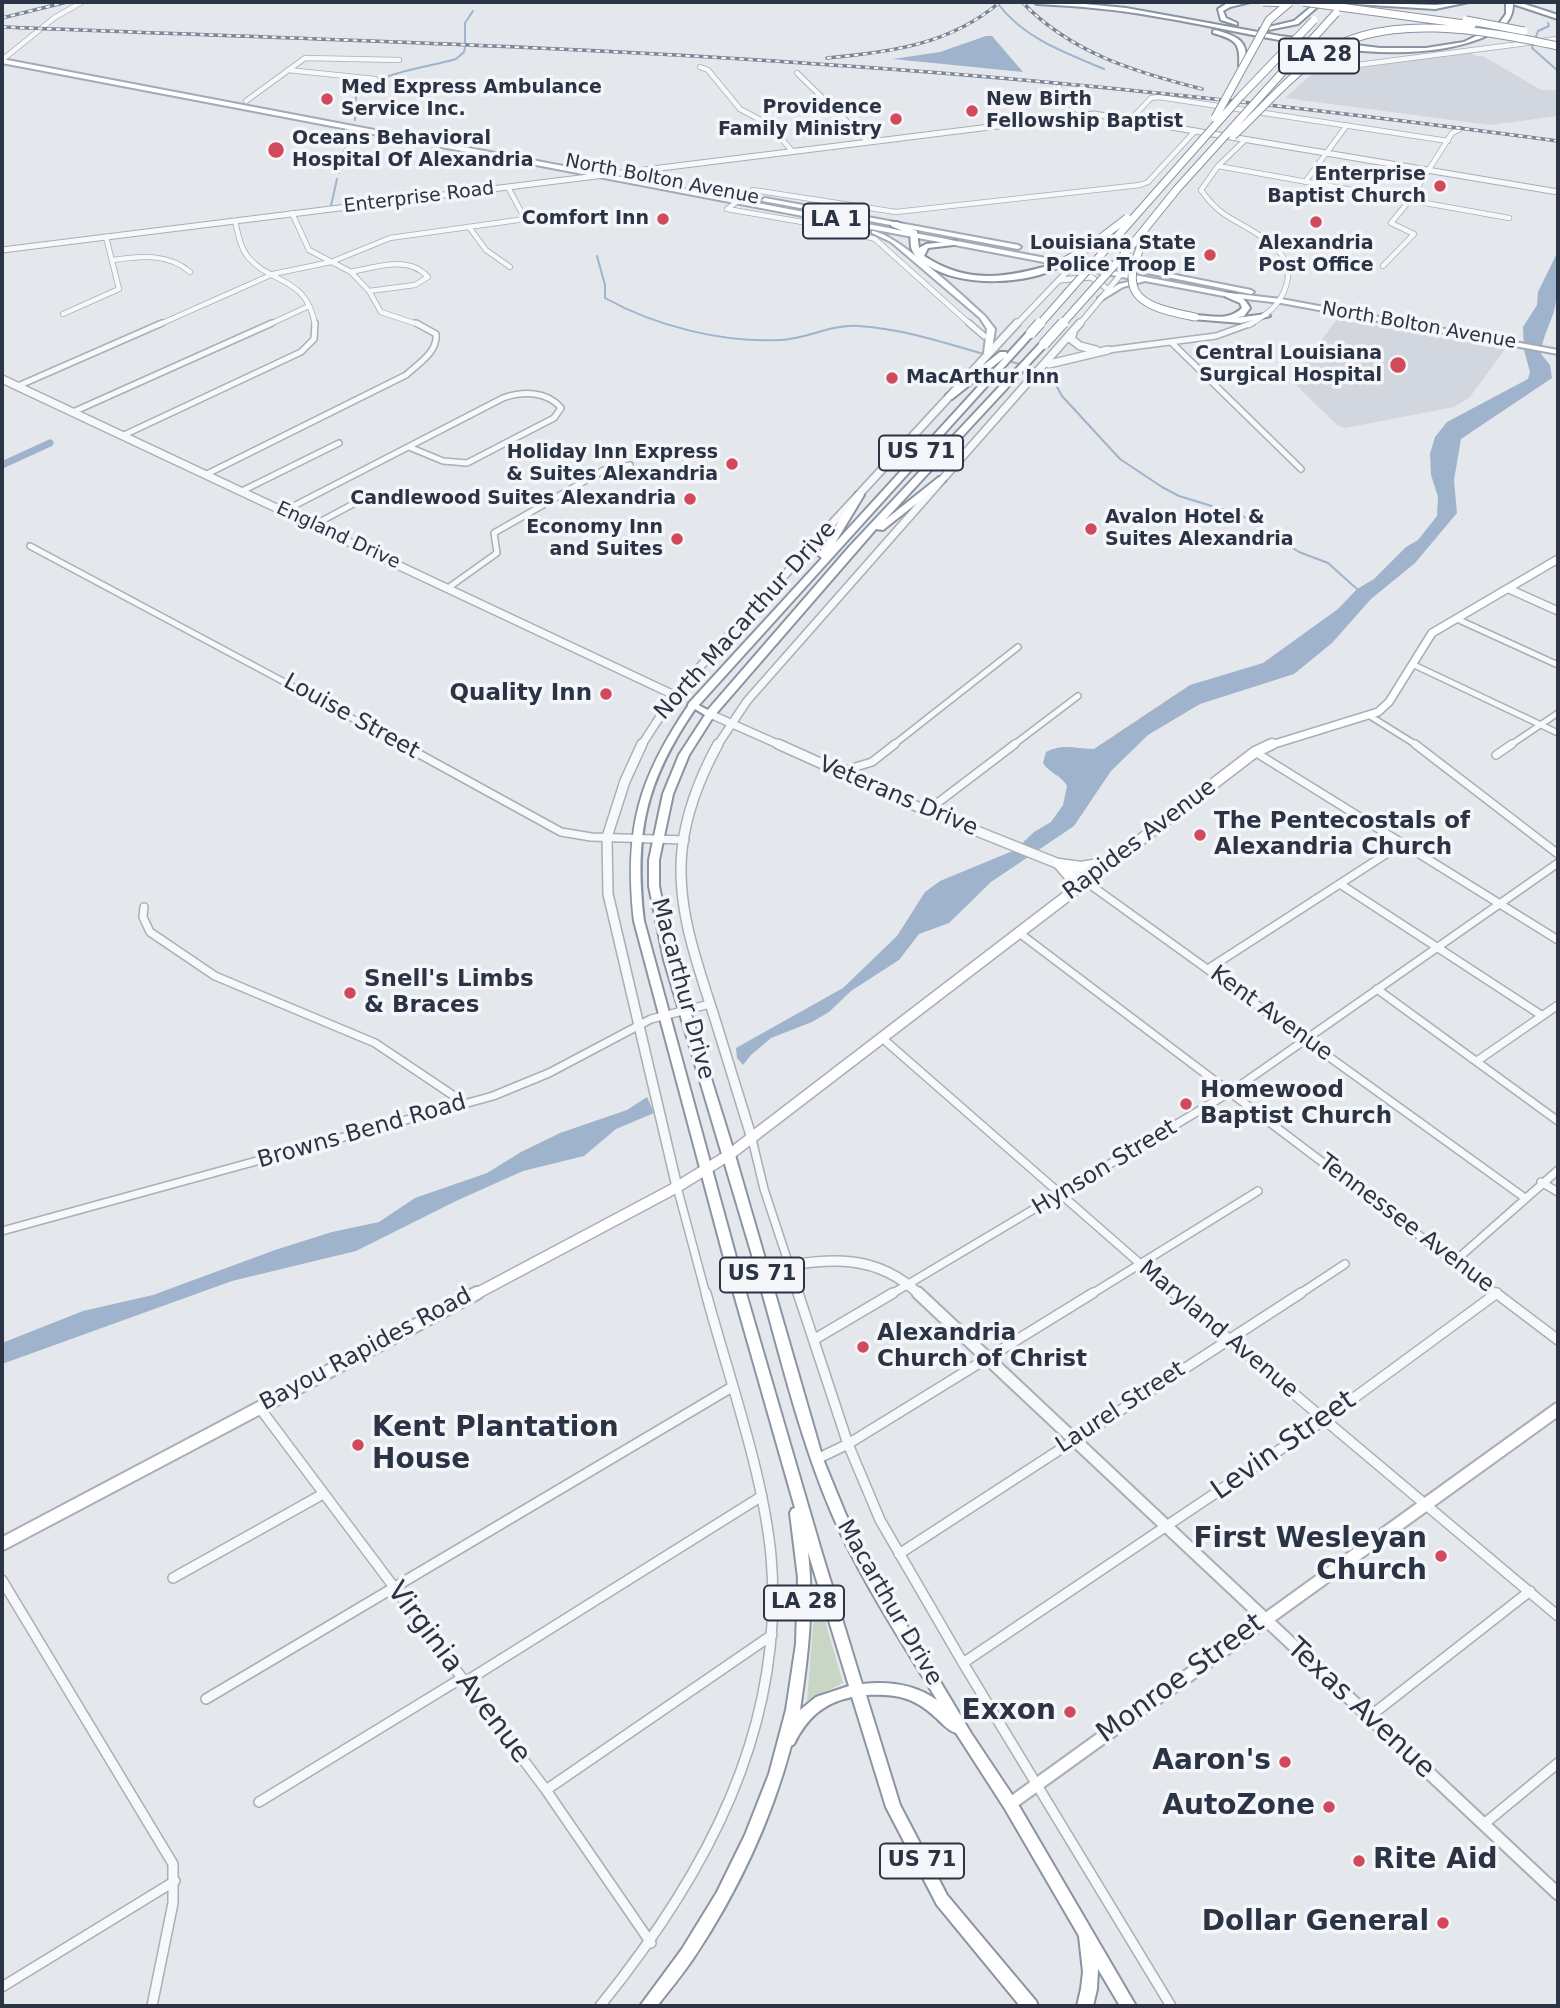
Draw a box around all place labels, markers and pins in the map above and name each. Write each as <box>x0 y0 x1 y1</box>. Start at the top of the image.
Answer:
place label: Med Express Ambulance Service Inc. <box>341 77 602 121</box>
place label: New Birth Fellowship Baptist <box>986 89 1183 133</box>
marker: Med Express Ambulance Service Inc. <box>319 91 335 107</box>
place label: Providence Family Ministry <box>718 97 882 141</box>
marker: New Birth Fellowship Baptist <box>964 103 980 119</box>
marker: Providence Family Ministry <box>888 111 904 127</box>
place label: Oceans Behavioral Hospital Of Alexandria <box>292 128 533 172</box>
marker: Oceans Behavioral Hospital Of Alexandria <box>266 140 286 160</box>
place label: Enterprise Baptist Church <box>1267 164 1426 208</box>
marker: Enterprise Baptist Church <box>1432 178 1448 194</box>
place label: Comfort Inn <box>522 208 649 230</box>
marker: Comfort Inn <box>655 211 671 227</box>
marker: Alexandria Post Office <box>1308 214 1324 230</box>
place label: Louisiana State Police Troop E <box>1030 233 1196 277</box>
place label: Alexandria Post Office <box>1258 233 1374 277</box>
marker: Louisiana State Police Troop E <box>1202 247 1218 263</box>
place label: Central Louisiana Surgical Hospital <box>1195 343 1382 387</box>
marker: Central Louisiana Surgical Hospital <box>1388 355 1408 375</box>
place label: MacArthur Inn <box>906 367 1059 389</box>
marker: MacArthur Inn <box>884 370 900 386</box>
place label: Holiday Inn Express & Suites Alexandria <box>506 442 718 486</box>
marker: Holiday Inn Express & Suites Alexandria <box>724 456 740 472</box>
place label: Candlewood Suites Alexandria <box>350 488 676 510</box>
marker: Candlewood Suites Alexandria <box>682 491 698 507</box>
place label: Avalon Hotel & Suites Alexandria <box>1105 507 1294 551</box>
place label: Economy Inn and Suites <box>526 517 663 561</box>
marker: Avalon Hotel & Suites Alexandria <box>1083 521 1099 537</box>
marker: Economy Inn and Suites <box>669 531 685 547</box>
place label: Quality Inn <box>449 680 592 708</box>
marker: Quality Inn <box>598 686 614 702</box>
place label: The Pentecostals of Alexandria Church <box>1214 808 1470 862</box>
marker: The Pentecostals of Alexandria Church <box>1192 827 1208 843</box>
place label: Snell's Limbs & Braces <box>364 966 534 1020</box>
marker: Snell's Limbs & Braces <box>342 985 358 1001</box>
place label: Homewood Baptist Church <box>1200 1077 1392 1131</box>
marker: Homewood Baptist Church <box>1178 1096 1194 1112</box>
place label: Alexandria Church of Christ <box>877 1320 1087 1374</box>
marker: Alexandria Church of Christ <box>855 1339 871 1355</box>
place label: Kent Plantation House <box>372 1412 619 1478</box>
marker: Kent Plantation House <box>350 1437 366 1453</box>
place label: First Wesleyan Church <box>1193 1523 1427 1589</box>
marker: First Wesleyan Church <box>1433 1548 1449 1564</box>
place label: Exxon <box>962 1695 1056 1729</box>
marker: Exxon <box>1062 1704 1078 1720</box>
place label: Aaron's <box>1152 1745 1271 1779</box>
marker: Aaron's <box>1277 1754 1293 1770</box>
place label: AutoZone <box>1162 1790 1315 1824</box>
marker: AutoZone <box>1321 1799 1337 1815</box>
place label: Rite Aid <box>1373 1844 1498 1878</box>
marker: Rite Aid <box>1351 1853 1367 1869</box>
place label: Dollar General <box>1202 1906 1429 1940</box>
marker: Dollar General <box>1435 1915 1451 1931</box>

